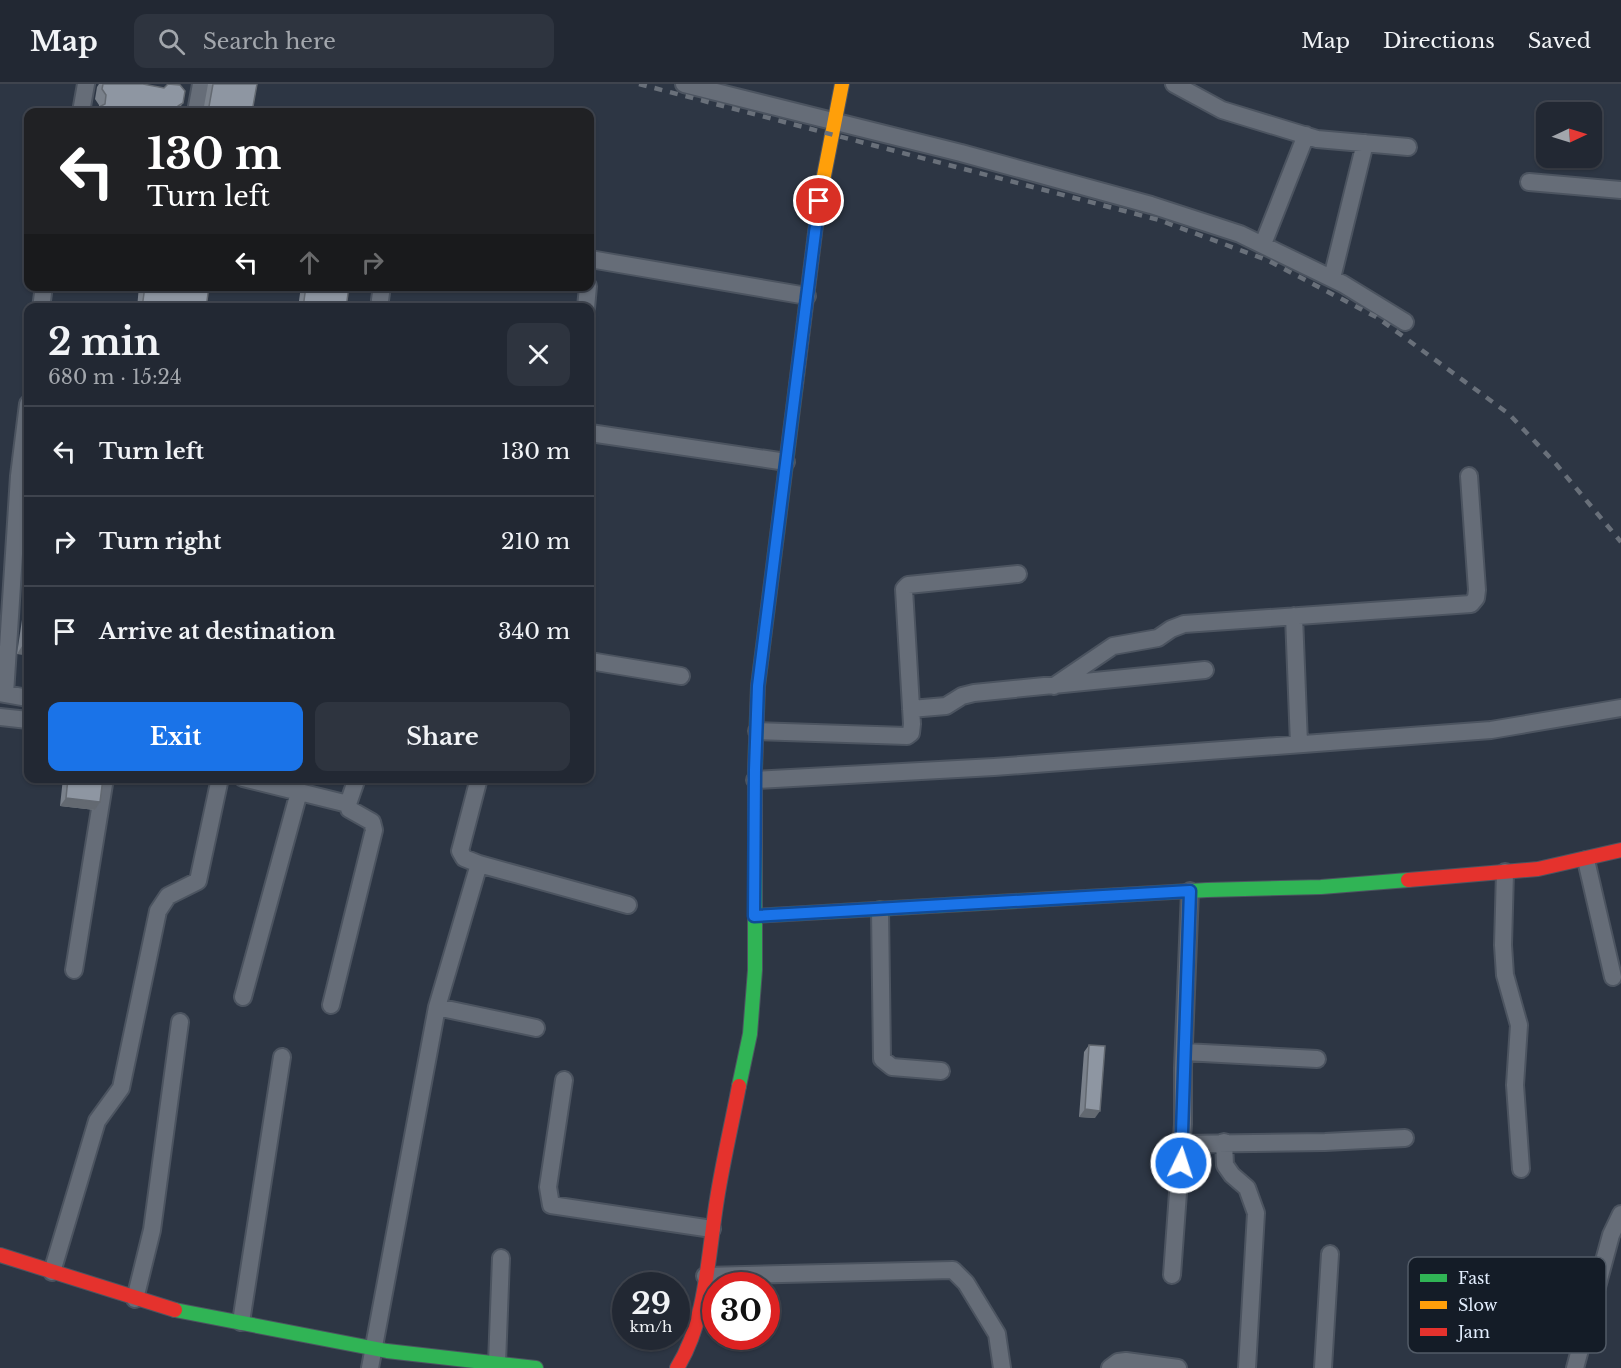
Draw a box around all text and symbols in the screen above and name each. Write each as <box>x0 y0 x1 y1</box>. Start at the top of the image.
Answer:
search box <box>134 14 554 68</box>
text: Map <box>30 24 98 59</box>
icon: search <box>155 25 188 58</box>
text: Search here <box>203 28 336 55</box>
text: Map <box>1301 28 1350 54</box>
text: Directions <box>1383 28 1495 54</box>
text: Saved <box>1528 28 1591 54</box>
north arrow <box>1536 102 1602 168</box>
map controls <box>1536 102 1602 168</box>
text: 130 m <box>147 128 281 180</box>
icon: left <box>48 132 126 210</box>
pin <box>793 175 844 226</box>
text: Turn left <box>147 180 270 213</box>
icon: arrive <box>802 184 835 217</box>
icon: left <box>230 246 263 279</box>
icon: ahead <box>293 246 326 279</box>
icon: right <box>356 246 389 279</box>
text: 2 min <box>48 320 160 365</box>
button: close <box>507 323 570 386</box>
text: 680 m · 15:24 <box>48 365 182 389</box>
icon: left <box>48 435 81 468</box>
text: Turn left <box>99 438 204 465</box>
text: 130 m <box>501 438 570 465</box>
icon: right <box>48 525 81 558</box>
text: Turn right <box>99 528 221 555</box>
text: 210 m <box>501 528 570 555</box>
icon: arrive <box>48 615 81 648</box>
text: Arrive at destination <box>99 618 336 645</box>
text: 340 m <box>498 618 570 645</box>
button: Exit <box>48 702 303 771</box>
button: Share <box>315 702 570 771</box>
position arrow <box>1149 1131 1213 1195</box>
legend <box>1408 1257 1606 1353</box>
text: Fast <box>1458 1268 1490 1288</box>
speed limit sign: 30 <box>702 1272 780 1350</box>
text: 29 <box>631 1285 671 1322</box>
text: Slow <box>1458 1295 1498 1315</box>
text: km/h <box>630 1317 672 1336</box>
text: Jam <box>1456 1322 1490 1342</box>

